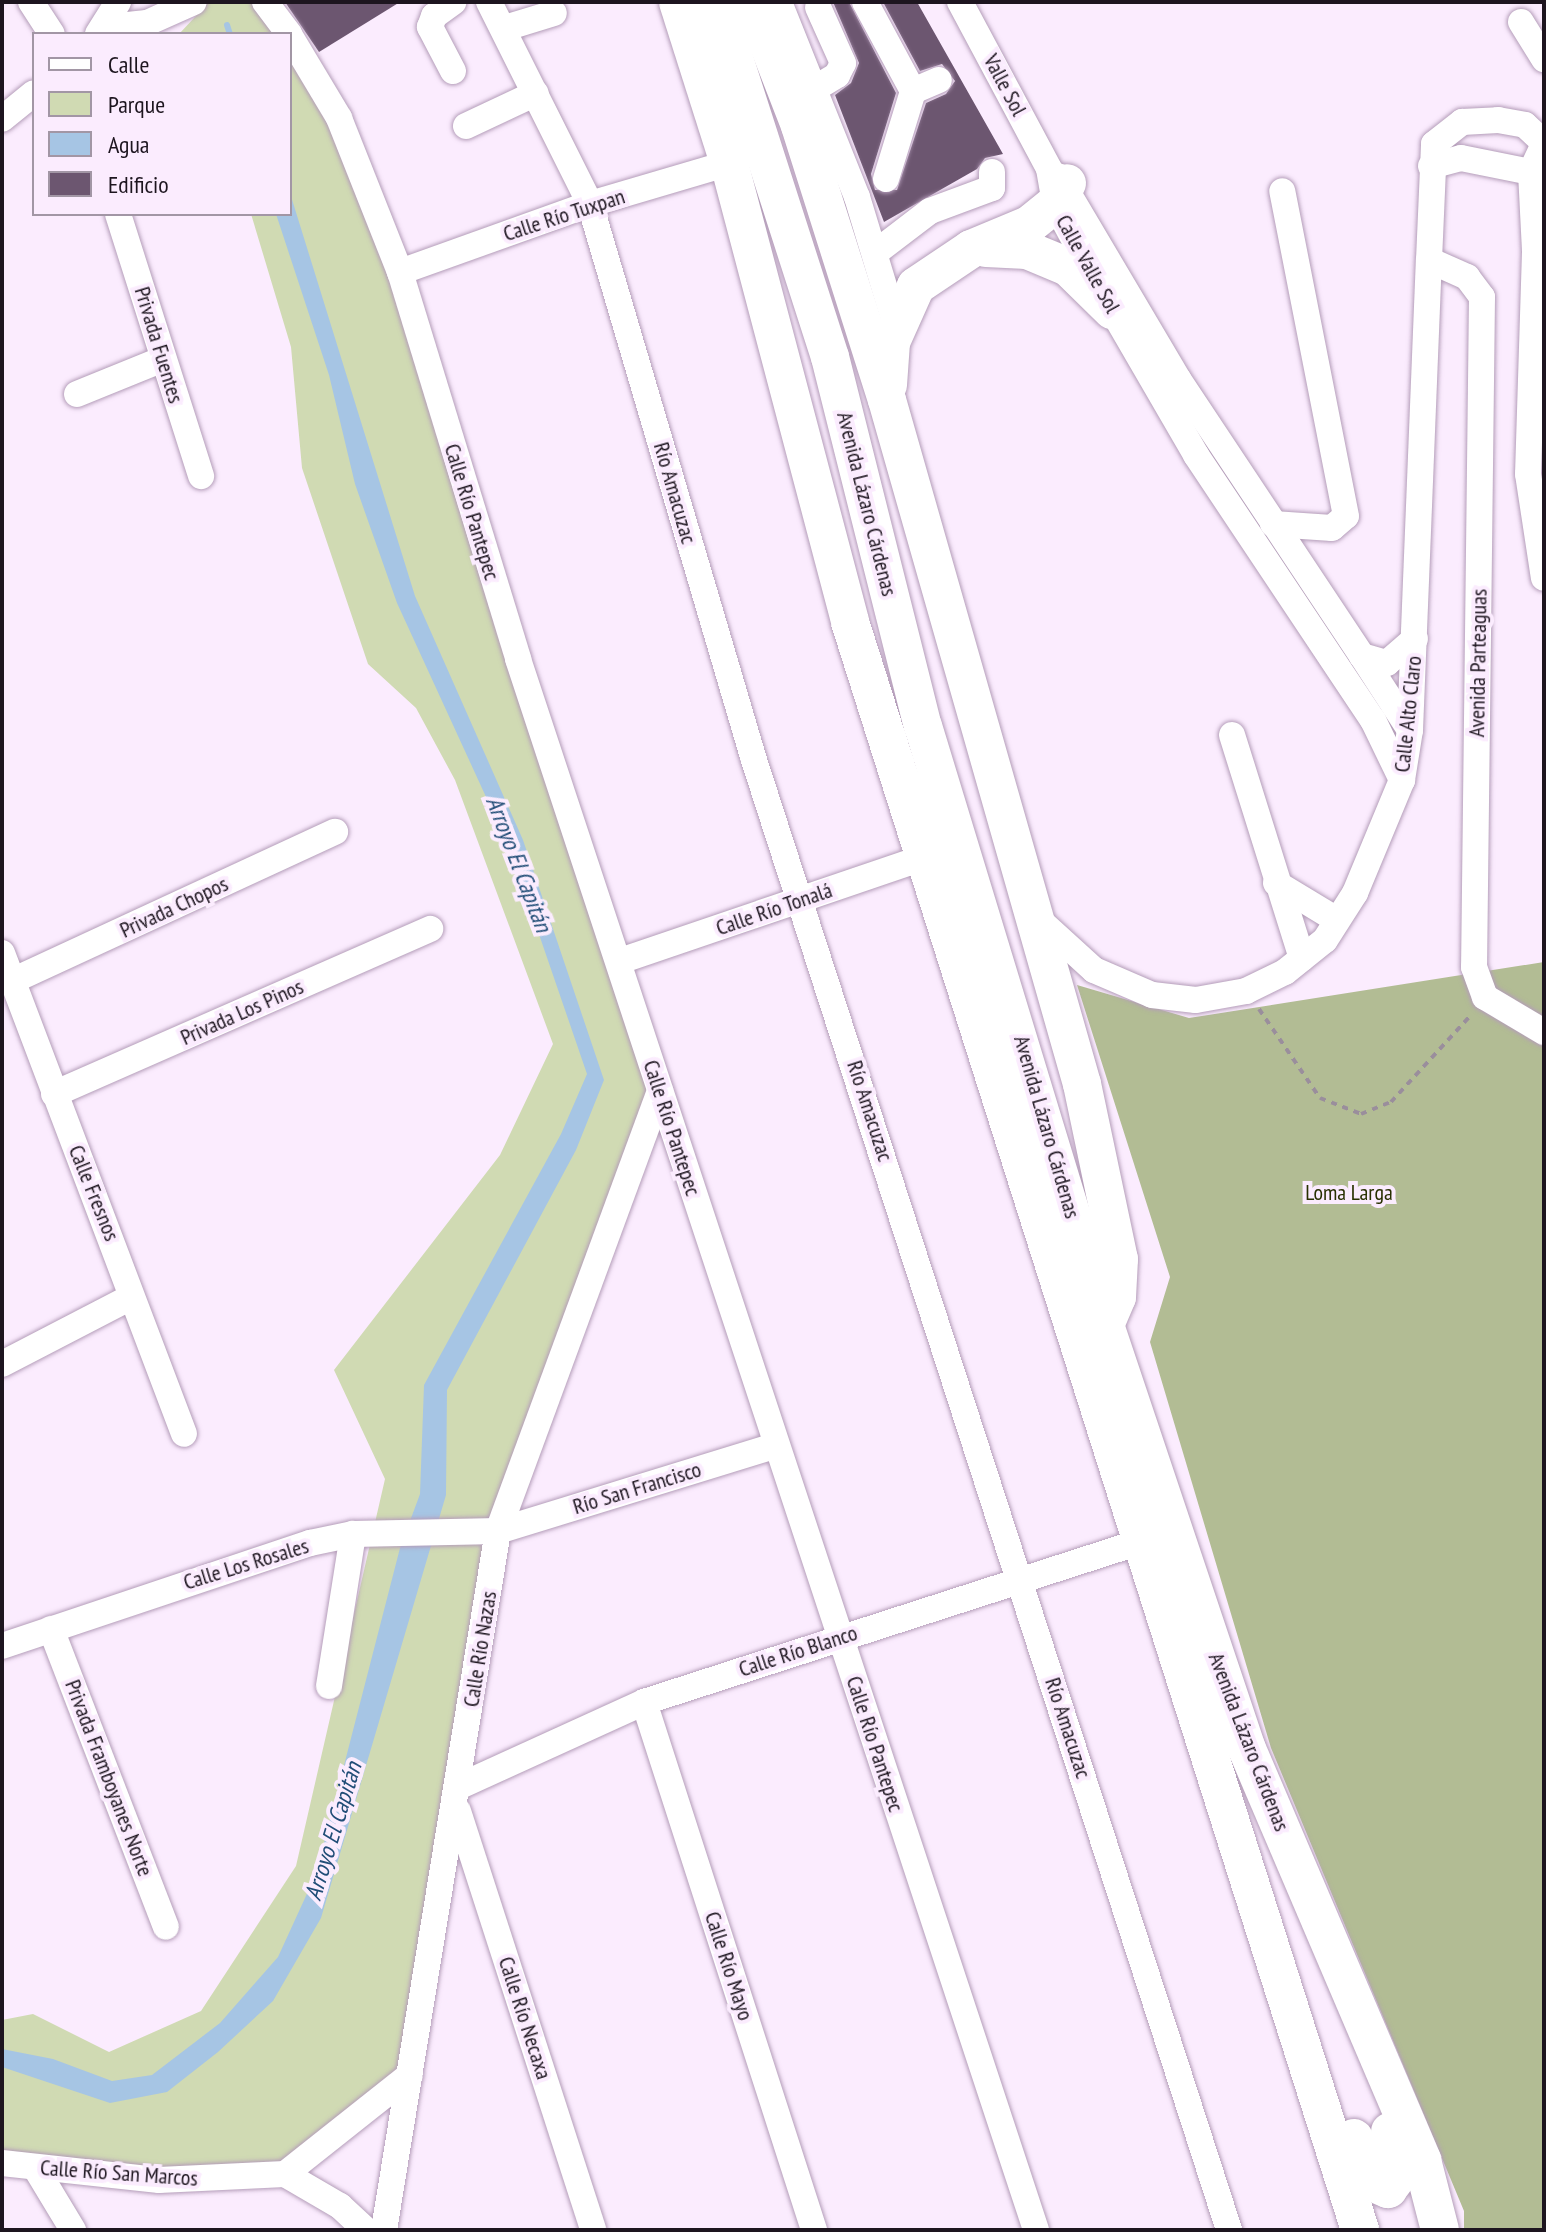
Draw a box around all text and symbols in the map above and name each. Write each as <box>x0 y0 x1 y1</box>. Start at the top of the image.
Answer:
legend <box>32 32 292 216</box>
text: Calle <box>108 49 149 80</box>
street label: Valle Sol <box>978 50 1032 120</box>
text: Parque <box>108 89 165 120</box>
text: Agua <box>108 129 149 160</box>
text: Edificio <box>108 169 169 200</box>
street label: Calle Río Tuxpan <box>500 183 628 247</box>
street label: Calle Valle Sol <box>1050 210 1126 318</box>
street label: Privada Fuentes <box>129 284 189 406</box>
street label: Avenida Lázaro Cárdenas <box>831 409 903 599</box>
street label: Río Amacuzac <box>648 439 702 547</box>
street label: Calle Río Pantepec <box>439 441 505 583</box>
street label: Avenida Parteaguas <box>1464 589 1492 737</box>
street label: Calle Alto Claro <box>1389 654 1427 774</box>
water label: Arroyo El Capitán <box>480 792 558 936</box>
street label: Privada Chopos <box>116 870 232 944</box>
street label: Calle Río Tonalá <box>712 877 836 941</box>
street label: Privada Los Pinos <box>177 973 307 1051</box>
street label: Avenida Lázaro Cárdenas <box>1008 1033 1086 1221</box>
street label: Calle Río Pantepec <box>638 1057 706 1199</box>
street label: Río Amacuzac <box>841 1057 899 1165</box>
street label: Calle Fresnos <box>63 1141 125 1245</box>
park label: Loma Larga <box>1305 1180 1393 1206</box>
street label: Río San Francisco <box>570 1456 704 1520</box>
street label: Calle Los Rosales <box>180 1532 312 1596</box>
street label: Calle Río Nazas <box>458 1589 502 1709</box>
street label: Calle Río Blanco <box>735 1619 861 1683</box>
street label: Avenida Lázaro Cárdenas <box>1203 1649 1295 1835</box>
street label: Calle Río Pantepec <box>841 1673 909 1815</box>
street label: Río Amacuzac <box>1039 1674 1097 1782</box>
street label: Privada Framboyanes Norte <box>59 1676 159 1880</box>
water label: Arroyo El Capitán <box>298 1759 368 1903</box>
street label: Calle Río Mayo <box>699 1908 759 2024</box>
street label: Calle Río Necaxa <box>493 1953 557 2083</box>
street label: Calle Río San Marcos <box>39 2154 199 2192</box>

